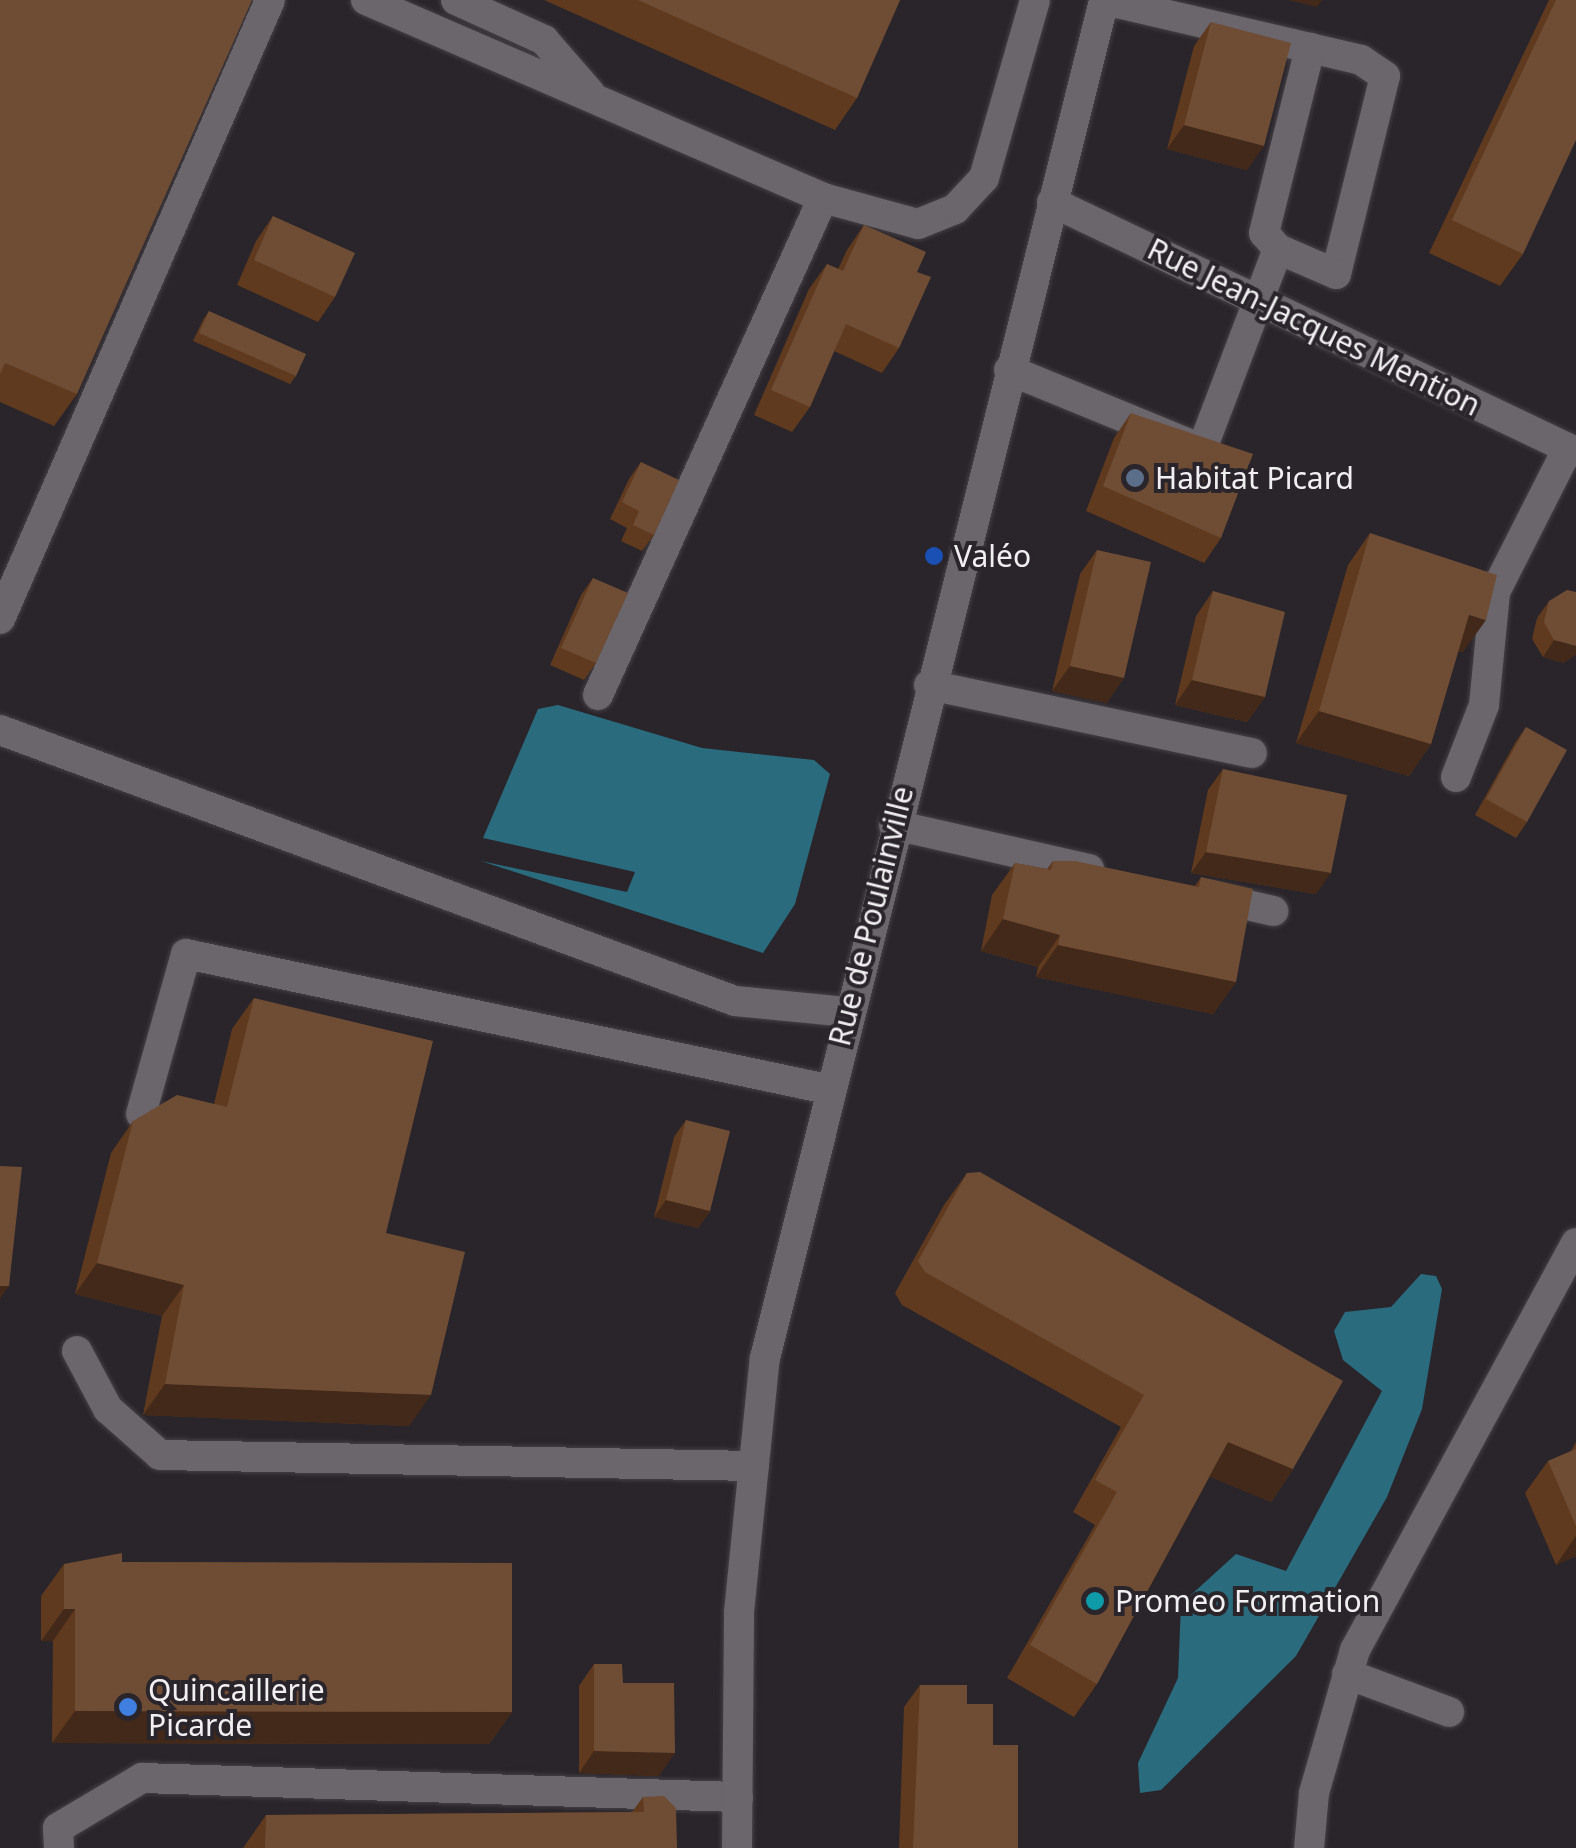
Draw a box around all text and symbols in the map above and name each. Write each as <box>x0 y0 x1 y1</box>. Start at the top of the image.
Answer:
street label: Rue Jean-Jacques Mention <box>1142 231 1486 423</box>
place label: Habitat Picard <box>1155 460 1354 496</box>
marker: Habitat Picard <box>1124 467 1146 489</box>
place label: Valéo <box>954 538 1031 574</box>
marker: Valéo <box>923 545 945 567</box>
street label: Rue de Poulainville <box>821 783 921 1049</box>
place label: Promeo Formation <box>1115 1583 1380 1619</box>
marker: Promeo Formation <box>1084 1590 1106 1612</box>
place label: Quincaillerie Picarde <box>148 1672 325 1742</box>
marker: Quincaillerie Picarde <box>117 1696 139 1718</box>

